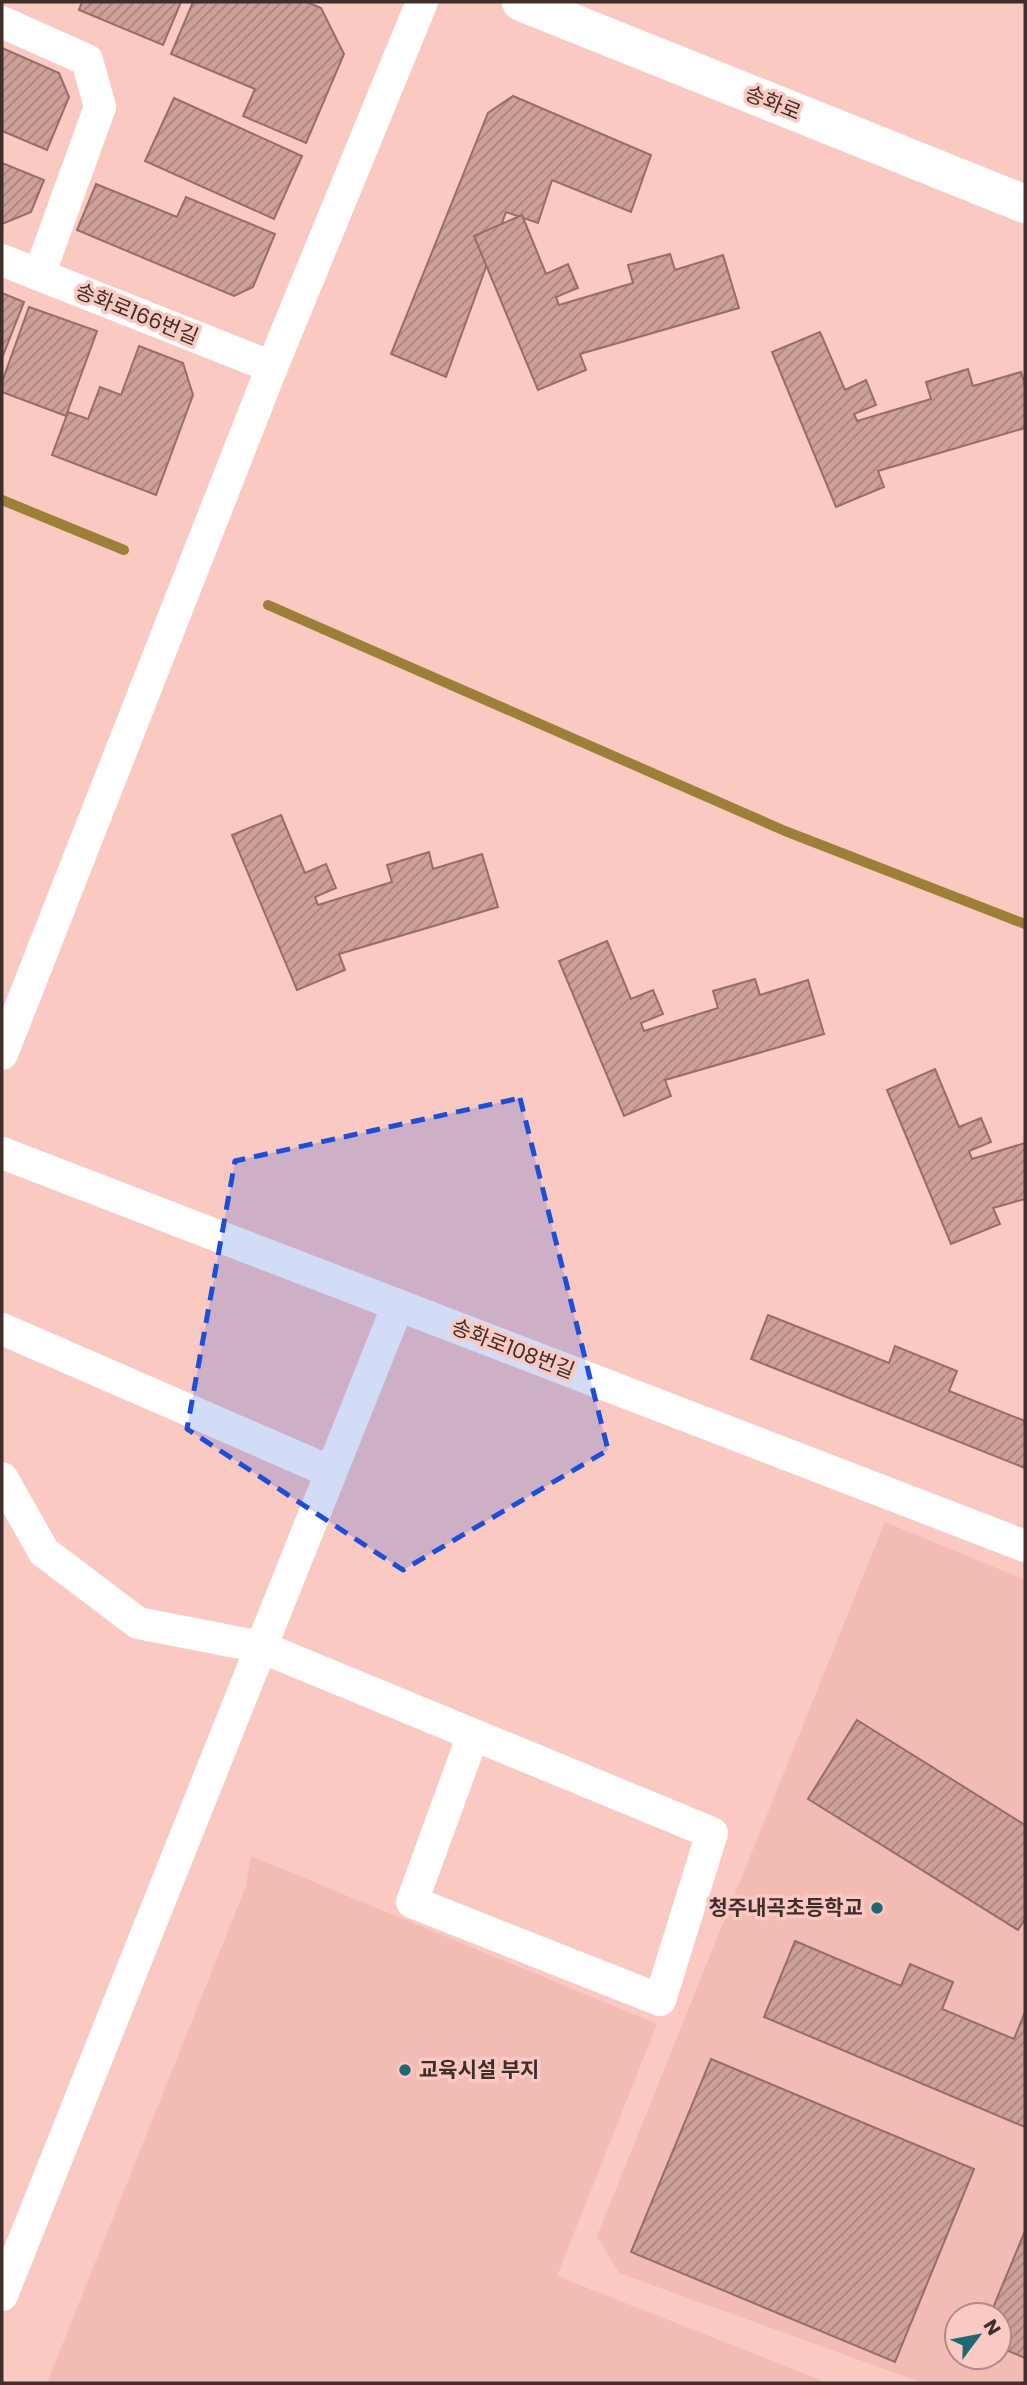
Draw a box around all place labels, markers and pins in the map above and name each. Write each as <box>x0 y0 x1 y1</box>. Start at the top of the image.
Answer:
place label: 청주내곡초등학교 <box>708 1893 863 1922</box>
marker: 청주내곡초등학교 <box>869 1900 885 1916</box>
place label: 교육시설 부지 <box>419 2055 539 2084</box>
marker: 교육시설 부지 <box>397 2062 413 2078</box>

